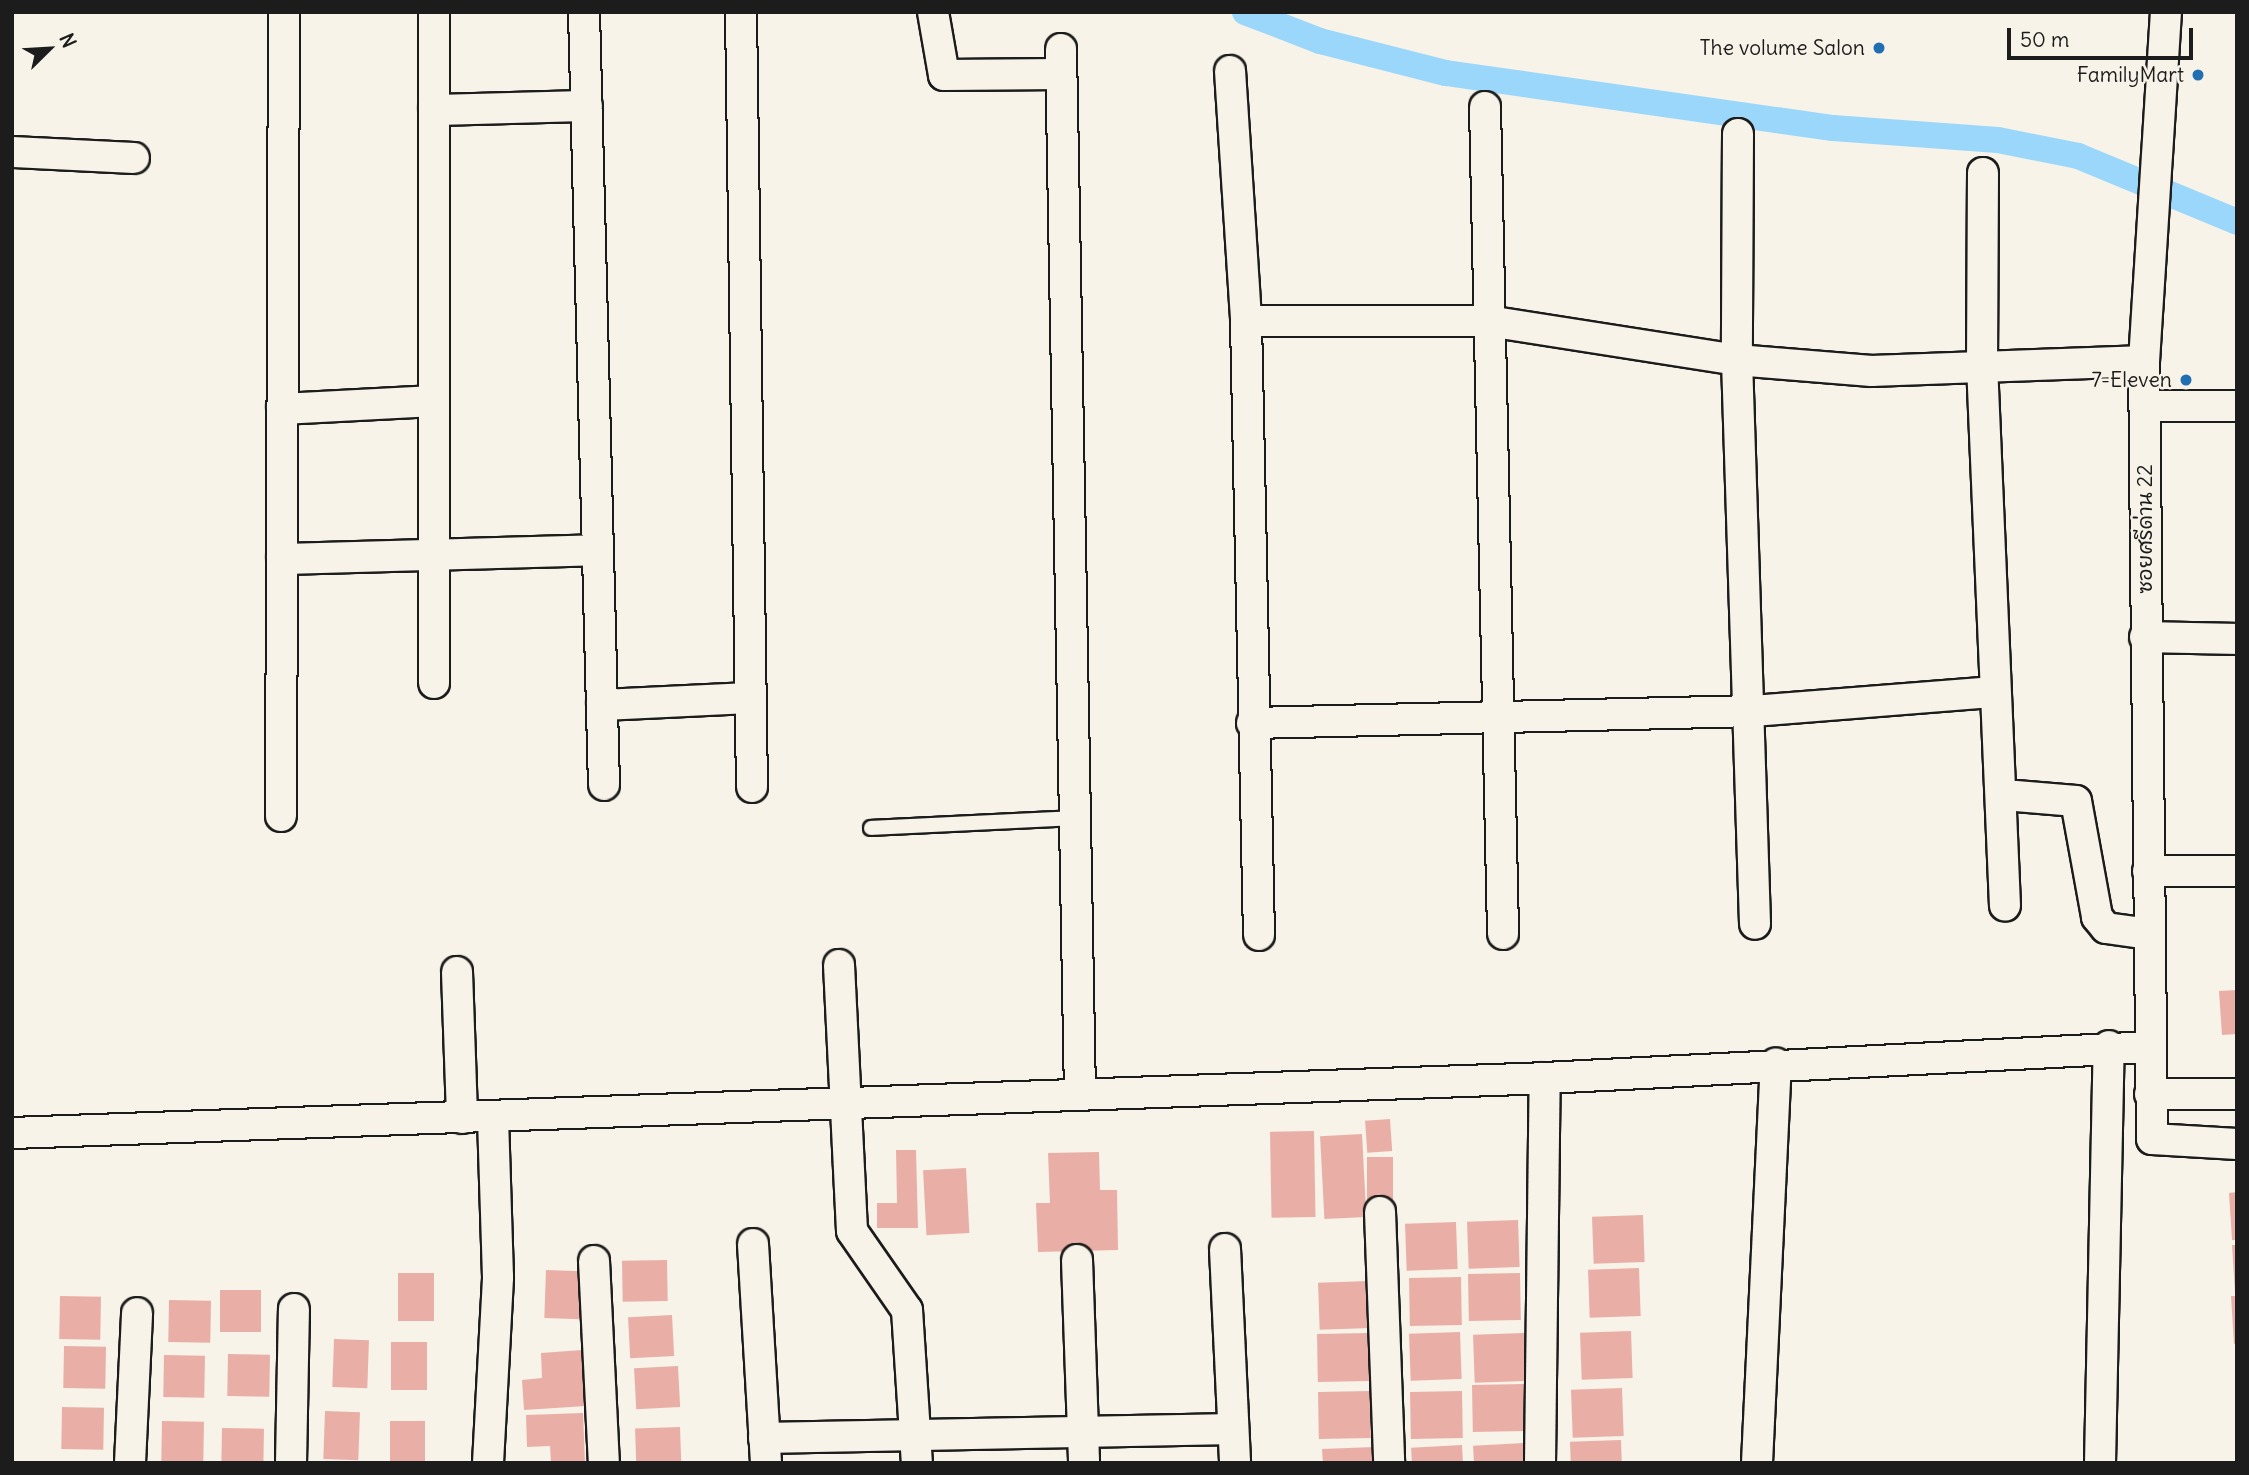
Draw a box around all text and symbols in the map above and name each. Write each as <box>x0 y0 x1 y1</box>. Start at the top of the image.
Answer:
north arrow <box>14 14 84 84</box>
scale bar <box>2011 14 2196 58</box>
text: 50 m <box>2020 26 2069 53</box>
text: N <box>55 30 82 51</box>
place label: The volume Salon <box>1700 35 1865 61</box>
marker: The volume Salon <box>1871 40 1887 56</box>
place label: FamilyMart <box>2077 62 2184 88</box>
marker: FamilyMart <box>2190 67 2206 83</box>
place label: 7-Eleven <box>2091 367 2172 393</box>
marker: 7-Eleven <box>2178 372 2194 388</box>
street label: ซอยศรีด่าน 22 <box>2132 464 2158 594</box>

